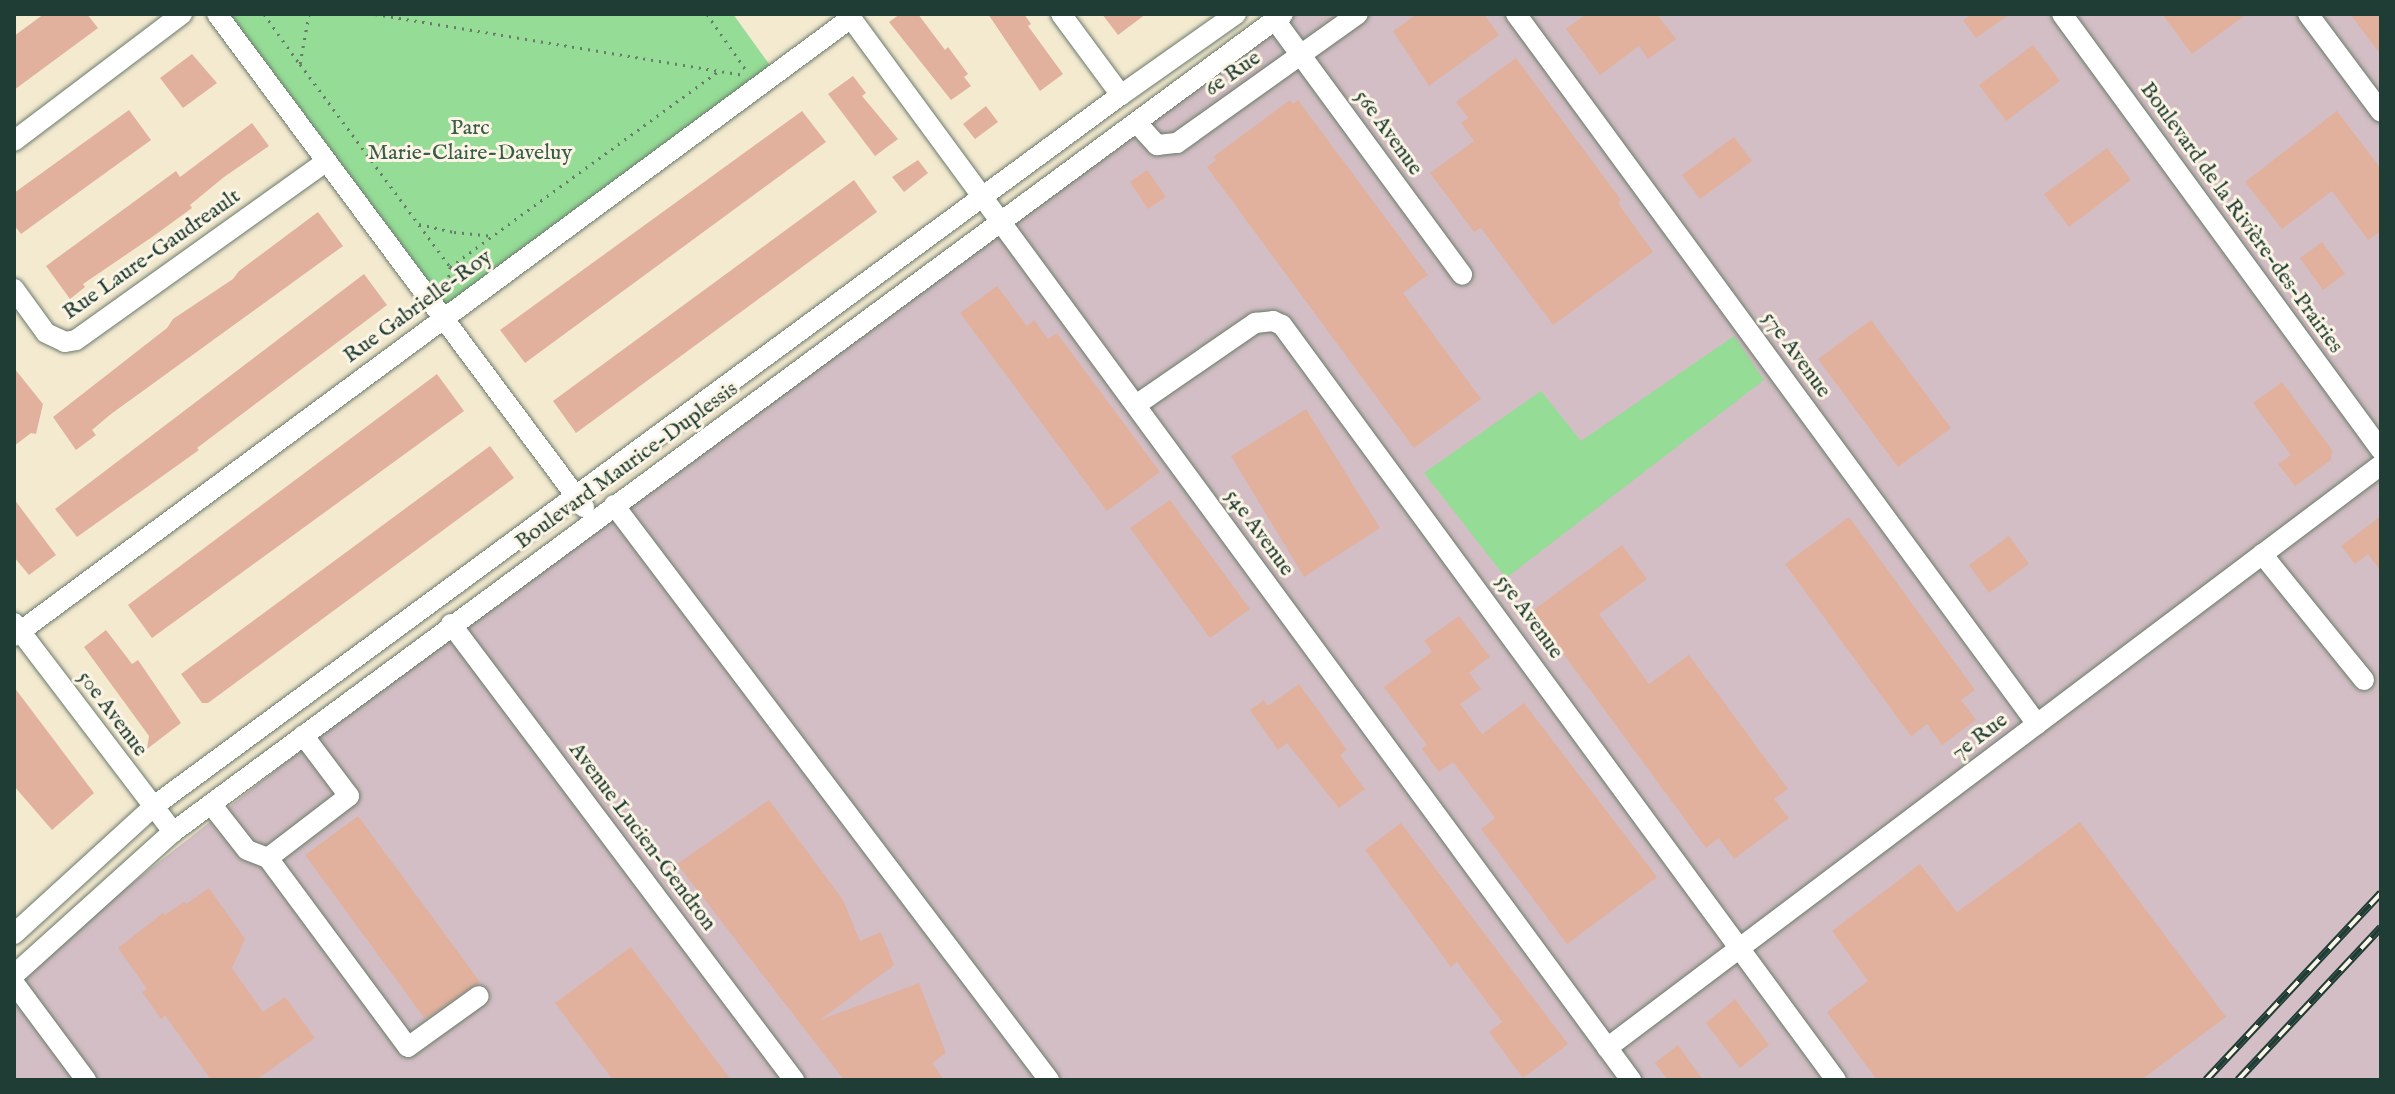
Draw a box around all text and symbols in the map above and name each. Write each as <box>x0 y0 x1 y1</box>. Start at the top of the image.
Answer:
street label: 6e Rue <box>1200 45 1266 103</box>
street label: Boulevard de la Rivière-des-Prairies <box>2134 77 2348 359</box>
street label: 56e Avenue <box>1348 85 1428 181</box>
park label: Parc Marie-Claire-Daveluy <box>368 115 572 166</box>
street label: Rue Laure-Gaudreault <box>58 184 246 326</box>
street label: Rue Gabrielle-Roy <box>339 244 497 370</box>
street label: 57e Avenue <box>1756 307 1836 403</box>
street label: Boulevard Maurice-Duplessis <box>511 376 743 556</box>
street label: 54e Avenue <box>1219 484 1299 582</box>
street label: 55e Avenue <box>1490 570 1568 664</box>
street label: 50e Avenue <box>71 666 153 762</box>
street label: 7e Rue <box>1947 707 2013 767</box>
street label: Avenue Lucien-Gendron <box>563 738 721 936</box>

